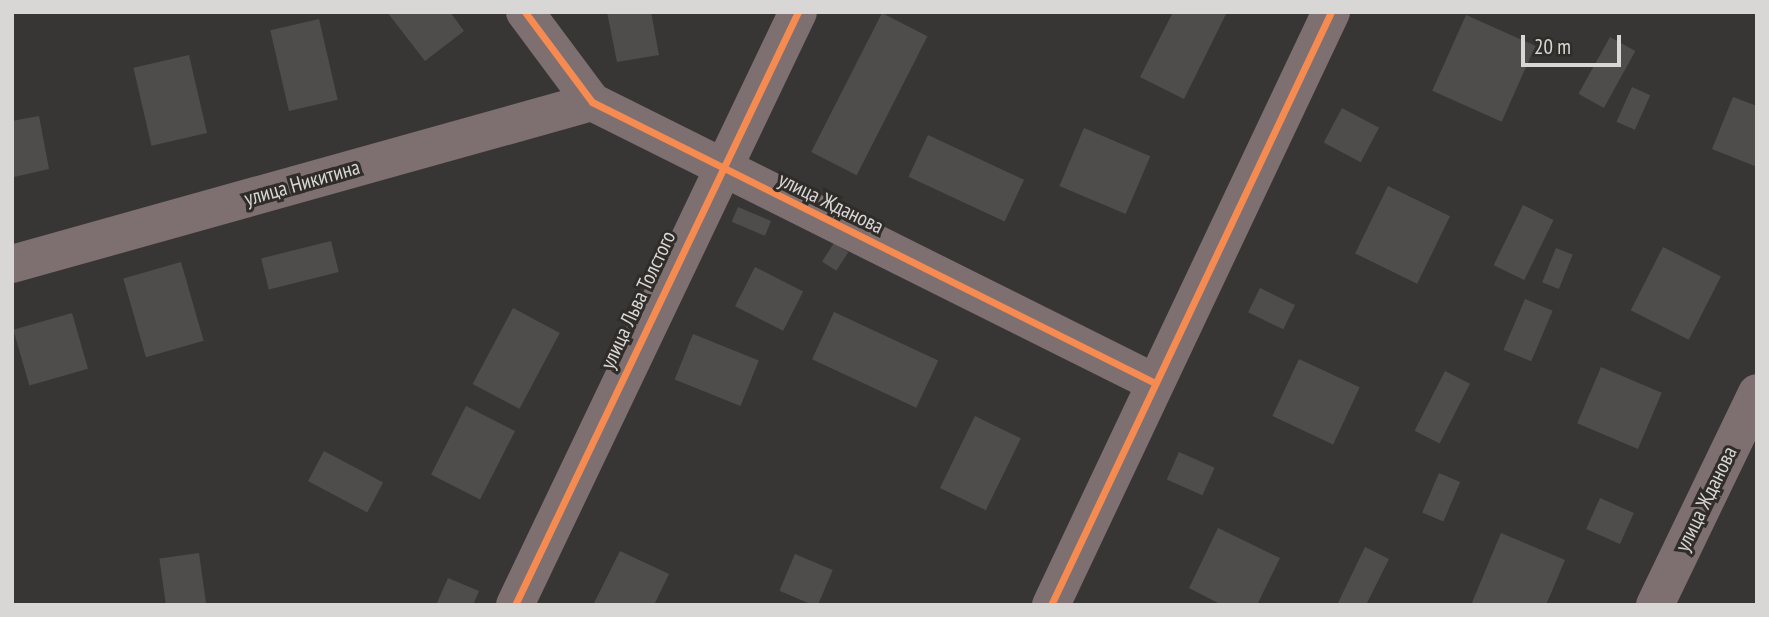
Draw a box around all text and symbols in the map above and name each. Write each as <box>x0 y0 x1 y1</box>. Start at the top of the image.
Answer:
scale bar <box>1524 21 1624 65</box>
text: 20 m <box>1534 33 1571 60</box>
street label: улица Никитина <box>241 155 363 211</box>
street label: улица Жданова <box>774 167 888 239</box>
street label: улица Льва Толстого <box>595 227 681 373</box>
street label: улица Жданова <box>1670 442 1742 556</box>

